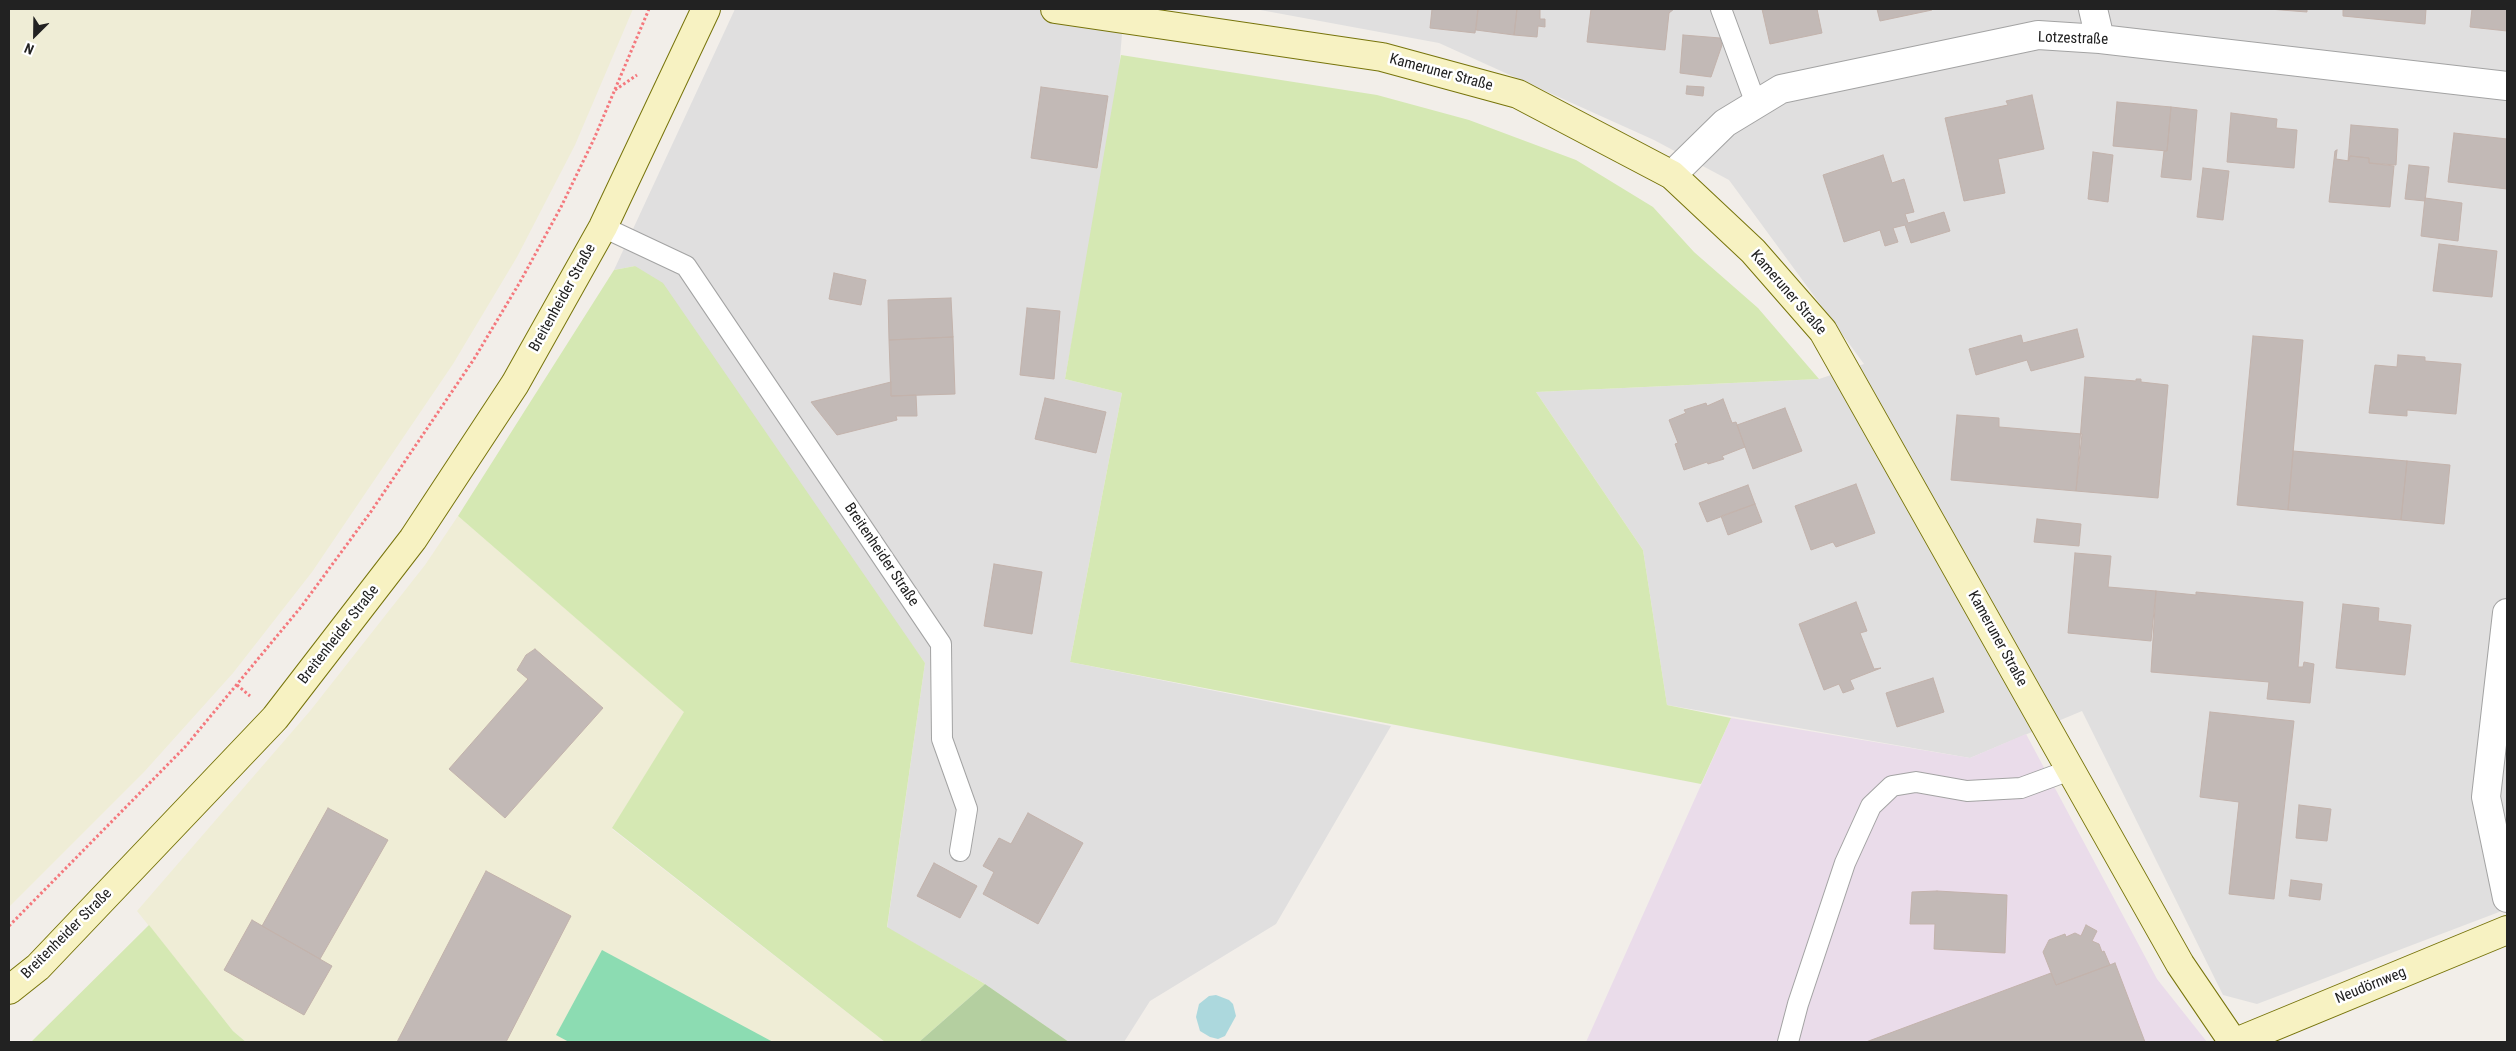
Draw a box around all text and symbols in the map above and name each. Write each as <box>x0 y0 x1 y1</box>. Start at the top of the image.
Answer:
north arrow <box>10 10 60 60</box>
street label: Lotzestraße <box>2038 29 2108 49</box>
text: N <box>22 40 36 58</box>
street label: Kameruner Straße <box>1387 51 1495 95</box>
street label: Breitenheider Straße <box>526 241 600 355</box>
street label: Kameruner Straße <box>1746 247 1830 339</box>
street label: Breitenheider Straße <box>840 500 922 610</box>
street label: Breitenheider Straße <box>295 582 383 688</box>
street label: Kameruner Straße <box>1963 588 2031 690</box>
street label: Breitenheider Straße <box>18 885 116 983</box>
street label: Neudörnweg <box>2333 964 2409 1008</box>

